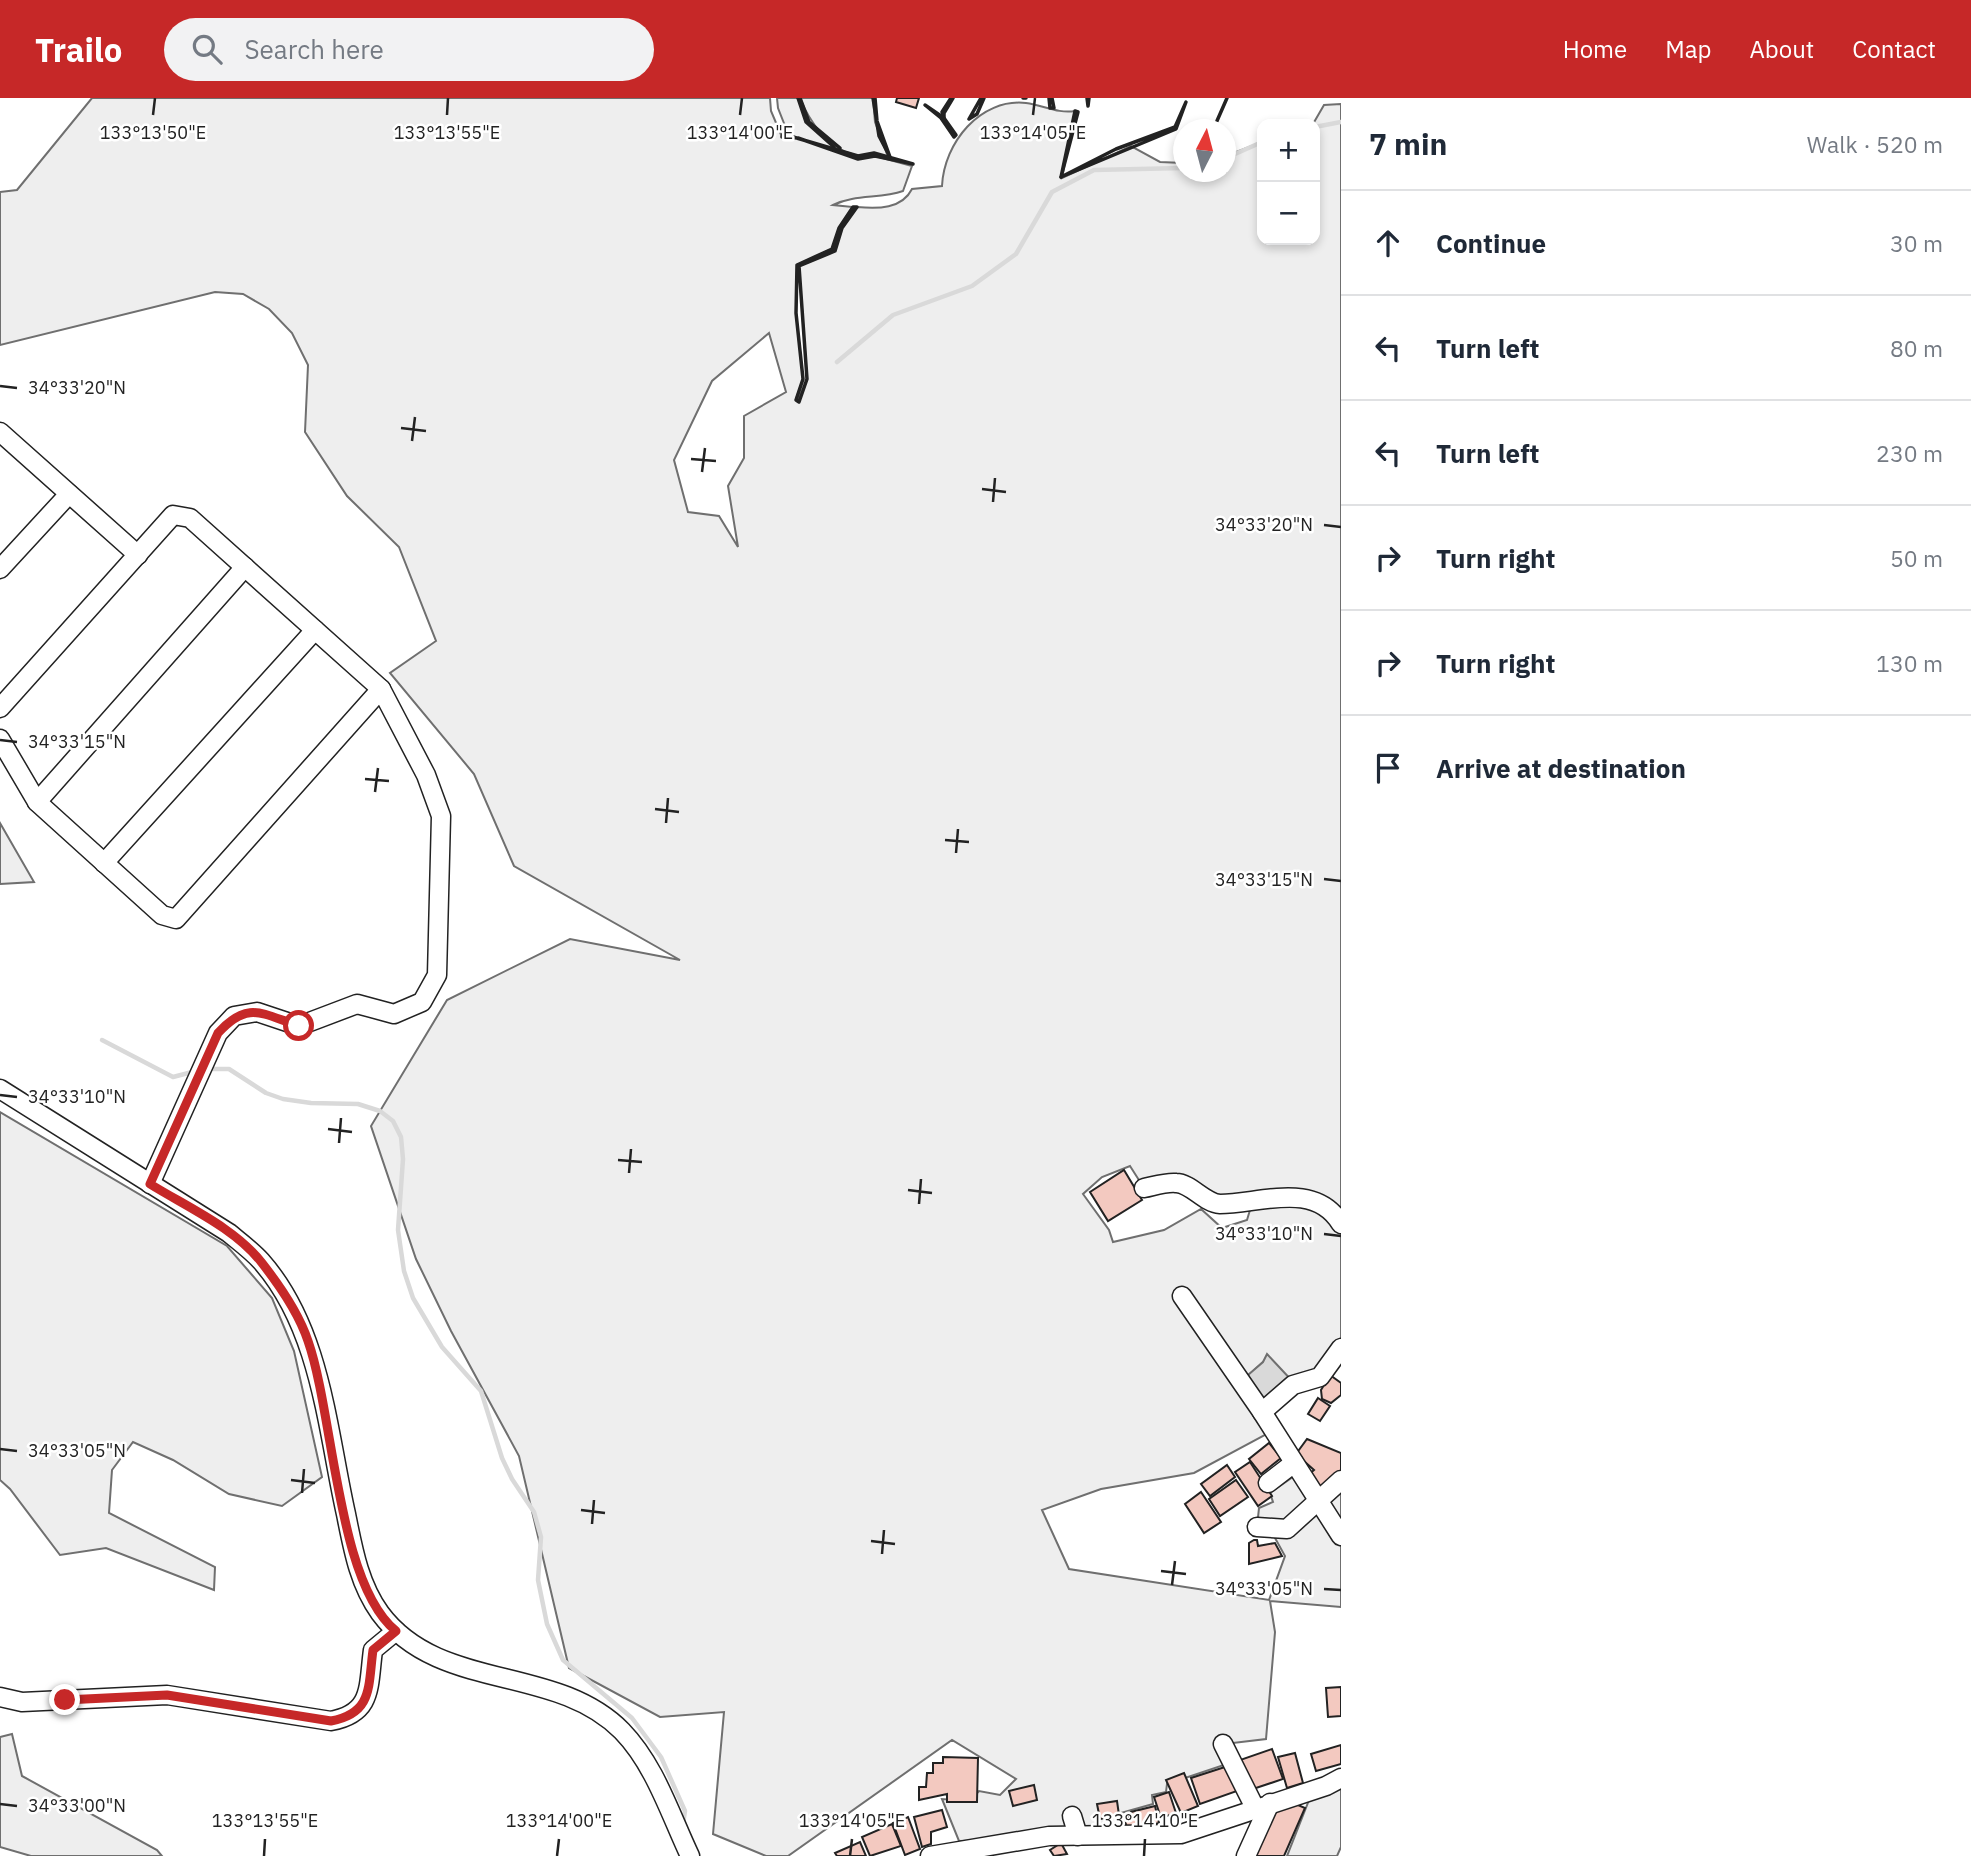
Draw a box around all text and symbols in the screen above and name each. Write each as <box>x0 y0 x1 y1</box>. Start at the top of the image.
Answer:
search box <box>164 18 654 81</box>
text: Trailo <box>35 28 122 71</box>
icon: search <box>188 30 226 68</box>
text: Search here <box>244 32 384 66</box>
text: Home <box>1563 33 1627 65</box>
text: Map <box>1665 33 1711 65</box>
text: About <box>1749 33 1814 65</box>
text: Contact <box>1852 33 1936 65</box>
north arrow <box>1173 119 1236 182</box>
map controls <box>1257 119 1320 245</box>
button: + <box>1257 119 1320 182</box>
text: 133°13'50"E <box>100 121 206 144</box>
text: 133°13'55"E <box>394 121 500 144</box>
text: 133°14'00"E <box>687 121 793 144</box>
text: 133°14'05"E <box>980 121 1086 144</box>
text: 7 min <box>1369 124 1447 163</box>
text: Walk · 520 m <box>1807 129 1943 159</box>
button: − <box>1257 182 1320 245</box>
icon: ahead <box>1369 224 1407 262</box>
text: Continue <box>1436 226 1546 260</box>
text: 30 m <box>1890 228 1943 258</box>
icon: left <box>1369 329 1407 367</box>
text: Turn left <box>1436 331 1539 365</box>
text: 80 m <box>1890 333 1943 363</box>
text: 34°33'20"N <box>28 376 126 399</box>
icon: left <box>1369 434 1407 472</box>
text: Turn left <box>1436 436 1539 470</box>
text: 230 m <box>1876 438 1943 468</box>
text: 34°33'20"N <box>1215 513 1313 536</box>
icon: right <box>1369 539 1407 577</box>
text: Turn right <box>1436 541 1555 575</box>
text: 50 m <box>1890 543 1943 573</box>
icon: right <box>1369 644 1407 682</box>
text: Turn right <box>1436 646 1555 680</box>
text: 130 m <box>1876 648 1943 678</box>
text: 34°33'15"N <box>28 730 126 753</box>
icon: arrive <box>1369 749 1407 787</box>
text: Arrive at destination <box>1436 751 1686 785</box>
text: 34°33'15"N <box>1215 868 1313 891</box>
route start <box>283 1010 314 1041</box>
text: 34°33'10"N <box>28 1085 126 1108</box>
text: 34°33'10"N <box>1215 1222 1313 1245</box>
text: 34°33'05"N <box>28 1439 126 1462</box>
text: 34°33'05"N <box>1215 1577 1313 1600</box>
route end <box>49 1684 80 1715</box>
text: 34°33'00"N <box>28 1794 126 1817</box>
text: 133°13'55"E <box>212 1809 318 1832</box>
text: 133°14'00"E <box>506 1809 612 1832</box>
text: 133°14'05"E <box>799 1809 905 1832</box>
text: 133°14'10"E <box>1092 1809 1198 1832</box>

